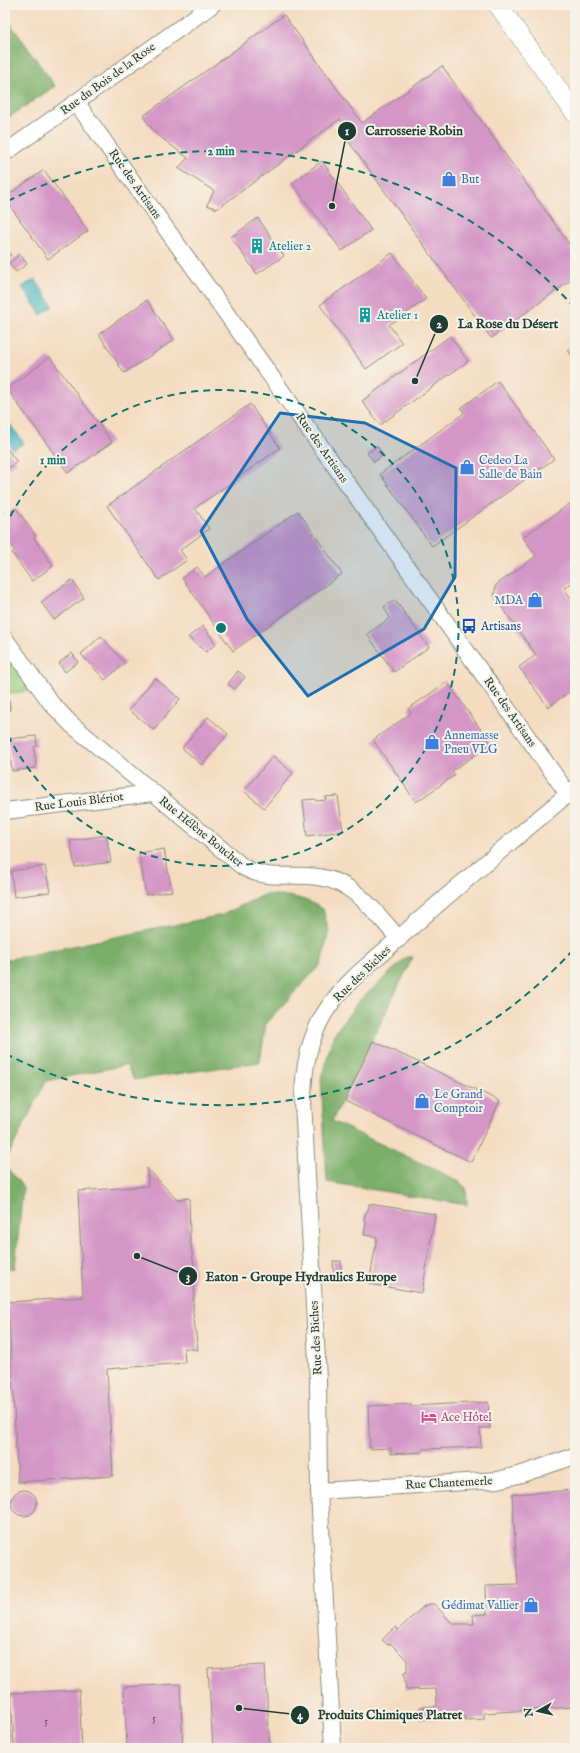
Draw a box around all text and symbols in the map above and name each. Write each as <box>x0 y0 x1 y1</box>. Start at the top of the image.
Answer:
street label: Rue du Bois de la Rose <box>57 39 159 119</box>
callout: Carrosserie Robin <box>337 118 470 143</box>
text: Carrosserie Robin <box>365 123 463 140</box>
text: 1 <box>345 124 350 139</box>
text: 2 min <box>207 144 235 159</box>
street label: Rue des Artisans <box>105 146 165 222</box>
shop icon: But <box>440 170 458 188</box>
place label: But <box>461 172 479 187</box>
building icon: Atelier 2 <box>248 237 266 255</box>
place label: Atelier 2 <box>268 239 312 254</box>
building icon: Atelier 1 <box>356 306 374 324</box>
place label: Atelier 1 <box>376 308 418 323</box>
callout: La Rose du Désert <box>429 311 566 336</box>
text: La Rose du Désert <box>457 316 559 333</box>
text: 2 <box>436 317 442 332</box>
street label: Rue des Artisans <box>292 410 352 486</box>
text: 1 min <box>40 453 67 468</box>
place label: Cedeo La Salle de Bain <box>479 453 543 482</box>
shop icon: Cedeo La Salle de Bain <box>458 458 476 476</box>
shop icon: MDA <box>526 591 544 609</box>
place label: MDA <box>494 593 524 608</box>
bus stop icon: Artisans <box>460 617 478 635</box>
place label: Artisans <box>480 619 521 634</box>
centre of rings <box>214 621 228 635</box>
street label: Rue des Artisans <box>480 674 540 750</box>
place label: Annemasse Pneu VLG <box>443 728 499 757</box>
shop icon: Annemasse Pneu VLG <box>423 733 441 751</box>
street label: Rue Louis Blériot <box>34 789 124 815</box>
street label: Rue Hélène Boucher <box>156 793 247 871</box>
street label: Rue des Biches <box>330 943 394 1005</box>
place label: Le Grand Comptoir <box>434 1087 484 1117</box>
shop icon: Le Grand Comptoir <box>413 1092 431 1110</box>
callout: Eaton - Groupe Hydraulics Europe <box>178 1263 405 1288</box>
text: 3 <box>186 1269 190 1284</box>
text: Eaton - Groupe Hydraulics Europe <box>206 1269 396 1286</box>
street label: Rue des Biches <box>307 1300 325 1376</box>
hotel icon: Ace Hôtel <box>420 1408 438 1426</box>
place label: Ace Hôtel <box>440 1410 493 1425</box>
street label: Rue Chantemerle <box>405 1473 494 1493</box>
shop icon: Gédimat Vallier <box>522 1596 540 1614</box>
place label: Gédimat Vallier <box>441 1598 520 1613</box>
north arrow <box>518 1691 558 1731</box>
callout: Produits Chimiques Platret <box>290 1702 470 1727</box>
text: N <box>521 1706 537 1719</box>
text: Produits Chimiques Platret <box>318 1707 463 1724</box>
text: 4 <box>297 1708 304 1723</box>
house number: 5 <box>152 1712 156 1725</box>
house number: 5 <box>44 1715 48 1728</box>

